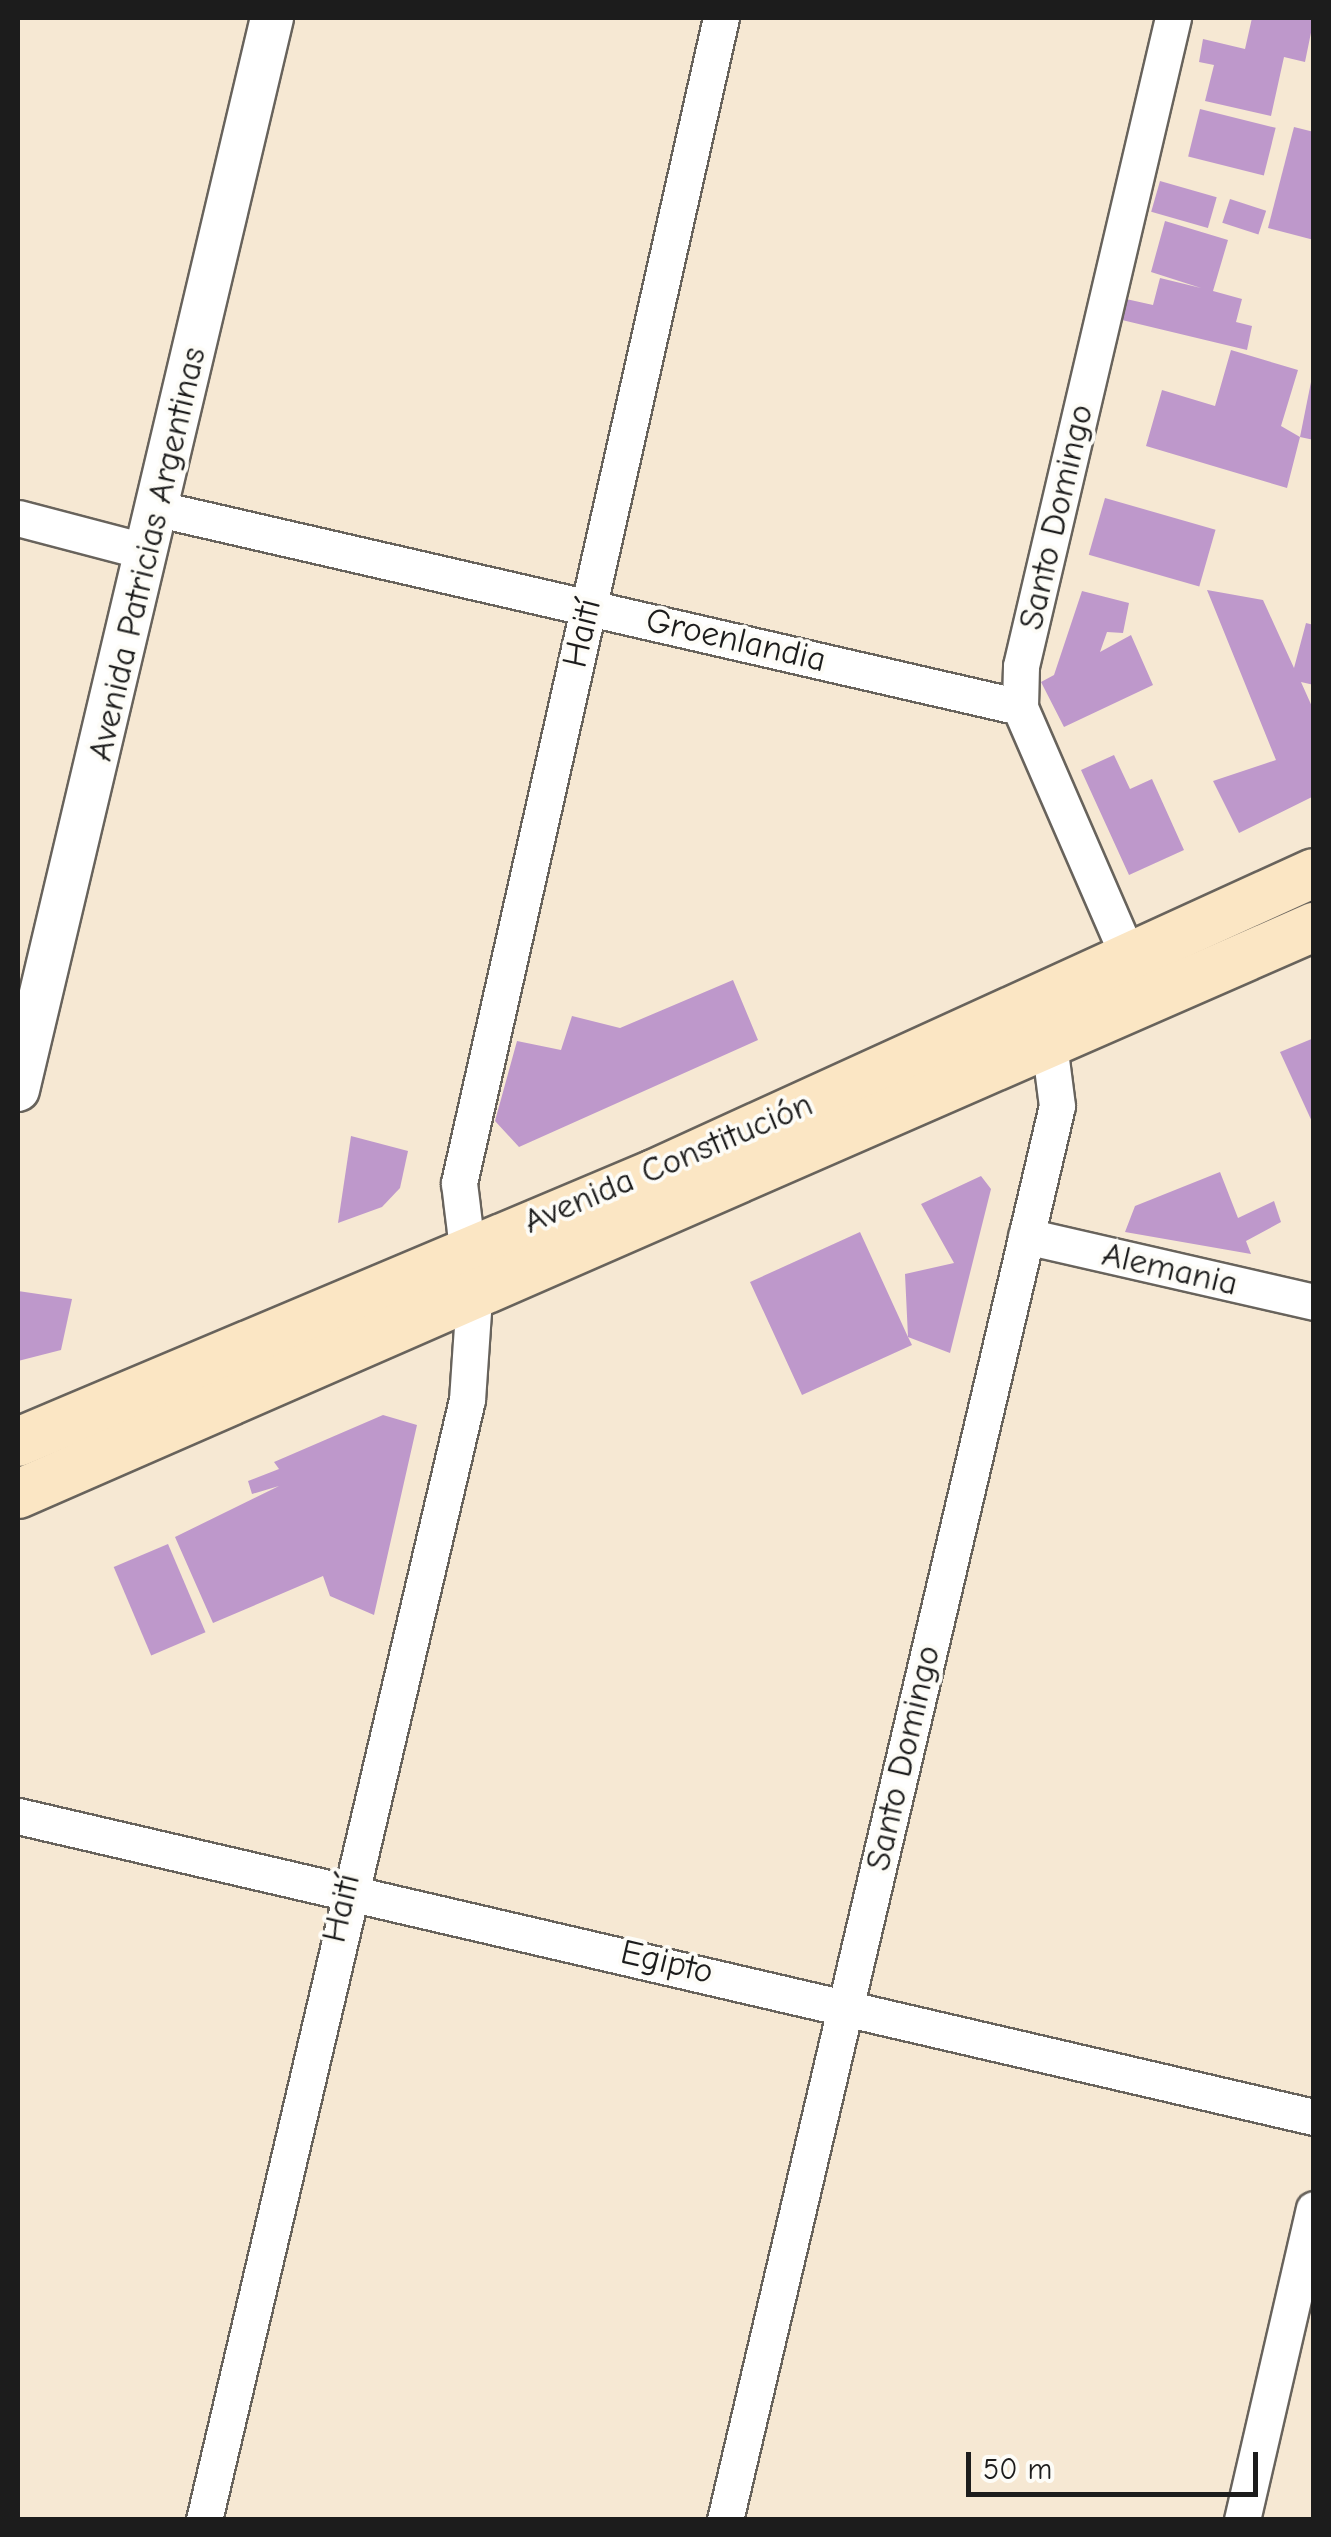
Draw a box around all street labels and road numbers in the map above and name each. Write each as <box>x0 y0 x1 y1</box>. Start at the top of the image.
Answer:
street label: Avenida Patricias Argentinas <box>79 343 215 765</box>
street label: Santo Domingo <box>1010 400 1102 634</box>
street label: Haití <box>554 595 610 671</box>
street label: Groenlandia <box>642 599 830 681</box>
street label: Avenida Constitución <box>517 1083 819 1243</box>
street label: Alemania <box>1098 1233 1242 1305</box>
street label: Santo Domingo <box>857 1641 949 1875</box>
street label: Haití <box>313 1870 369 1946</box>
street label: Egipto <box>617 1931 717 1993</box>

